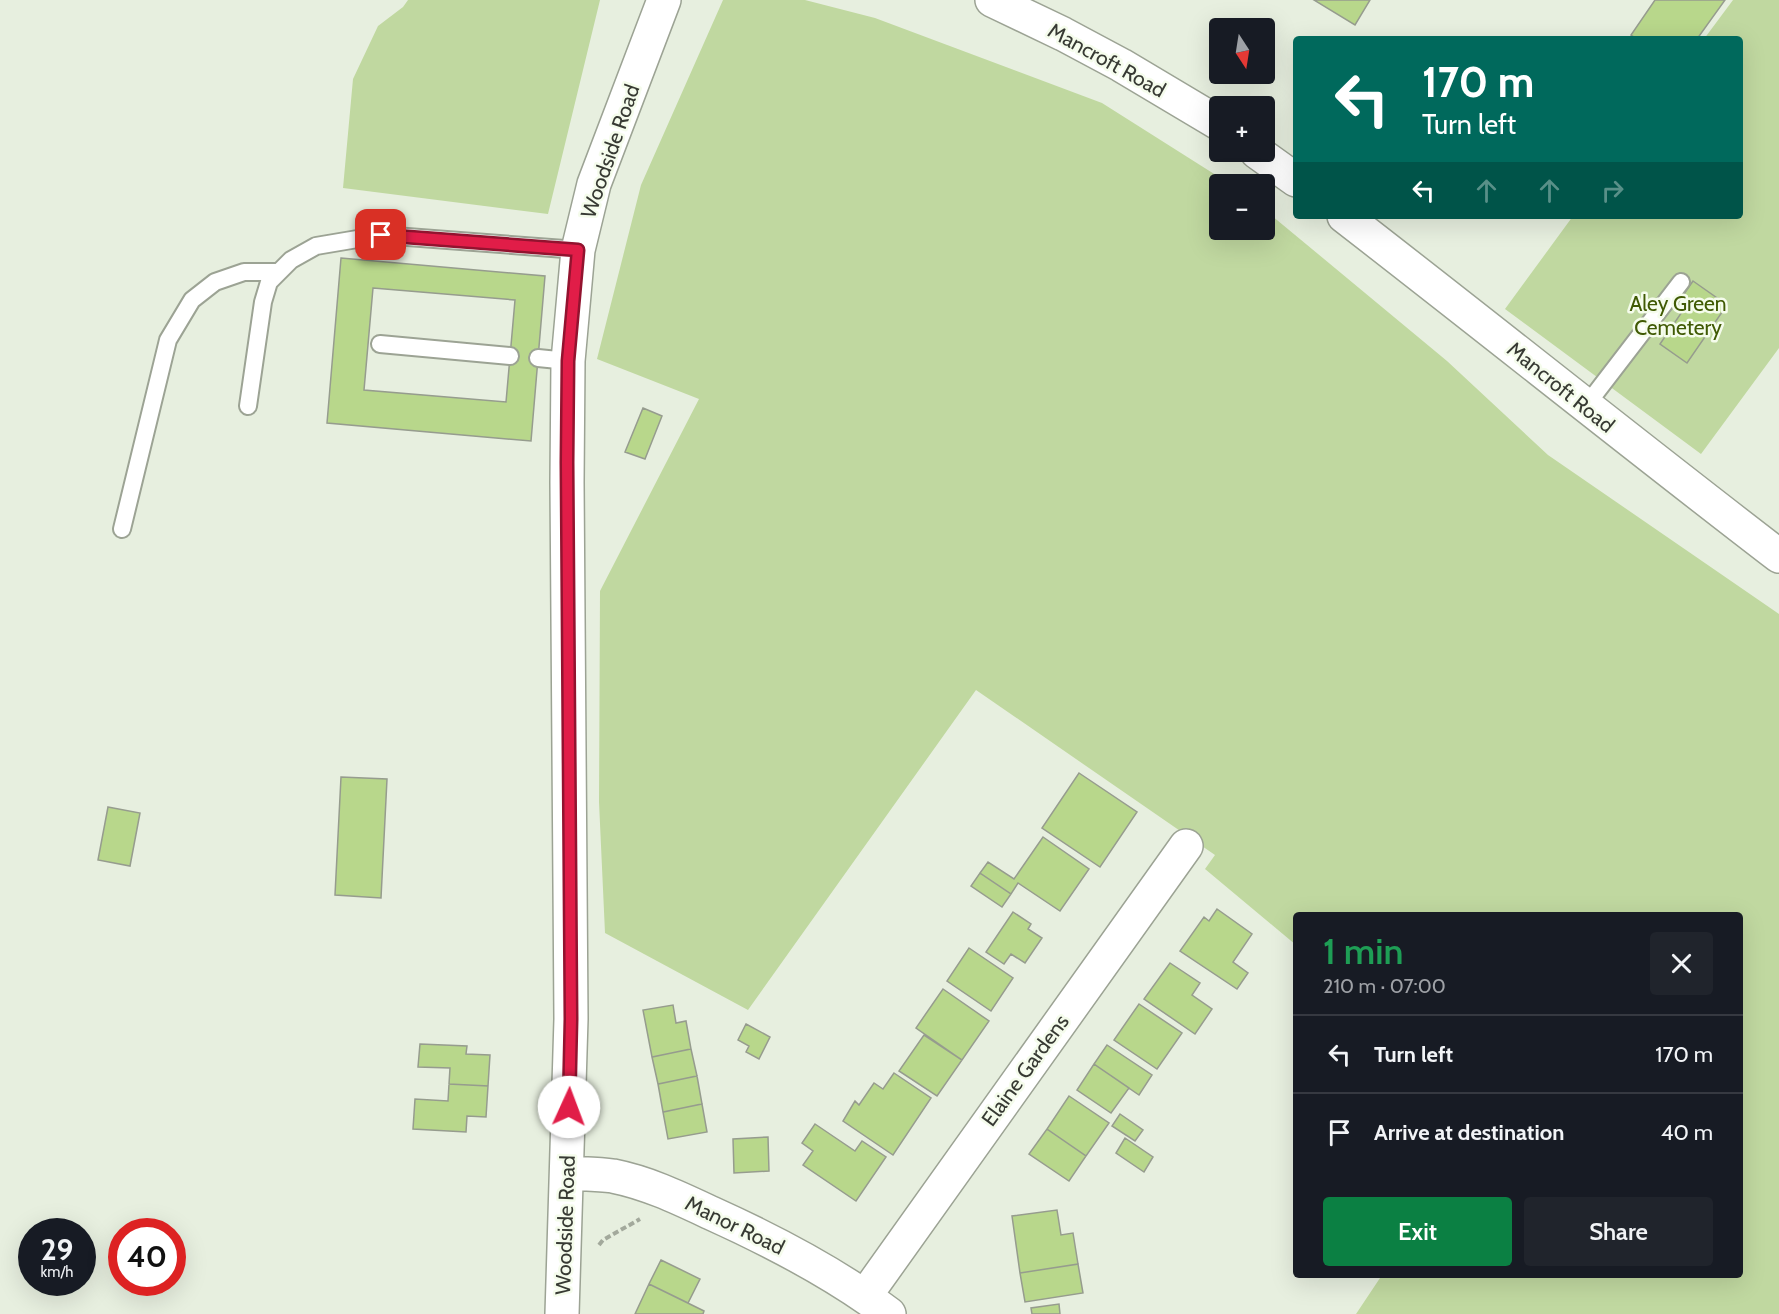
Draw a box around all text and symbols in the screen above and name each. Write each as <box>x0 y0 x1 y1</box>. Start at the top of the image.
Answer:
street label: Mancroft Road <box>1044 17 1170 103</box>
north arrow <box>1209 18 1275 84</box>
map controls <box>1209 18 1275 240</box>
text: 170 m <box>1422 56 1534 108</box>
icon: left <box>1323 60 1401 138</box>
street label: Woodside Road <box>575 81 645 221</box>
button: + <box>1209 96 1275 162</box>
text: Turn left <box>1422 108 1516 141</box>
button: − <box>1209 174 1275 240</box>
icon: left <box>1407 174 1440 207</box>
icon: ahead <box>1470 174 1503 207</box>
icon: ahead <box>1533 174 1566 207</box>
icon: right <box>1596 174 1629 207</box>
pin <box>355 209 406 260</box>
icon: arrive <box>364 218 397 251</box>
park label: Aley Green Cemetery <box>1629 291 1727 340</box>
street label: Mancroft Road <box>1502 336 1620 438</box>
text: 1 min <box>1323 929 1403 973</box>
button: close <box>1650 932 1713 995</box>
text: 210 m · 07:00 <box>1323 974 1446 998</box>
street label: Elaine Gardens <box>976 1009 1074 1131</box>
icon: left <box>1323 1038 1356 1071</box>
text: Turn left <box>1374 1041 1453 1068</box>
text: 170 m <box>1655 1041 1713 1068</box>
position arrow <box>537 1075 601 1139</box>
icon: arrive <box>1323 1116 1356 1149</box>
text: Arrive at destination <box>1374 1119 1564 1146</box>
text: 40 m <box>1661 1119 1713 1146</box>
street label: Woodside Road <box>550 1155 580 1295</box>
street label: Manor Road <box>681 1190 789 1260</box>
button: Exit <box>1323 1197 1512 1266</box>
button: Share <box>1524 1197 1713 1266</box>
speed limit sign: 40 <box>108 1218 186 1296</box>
text: 29 <box>41 1231 73 1268</box>
text: km/h <box>41 1263 73 1281</box>

